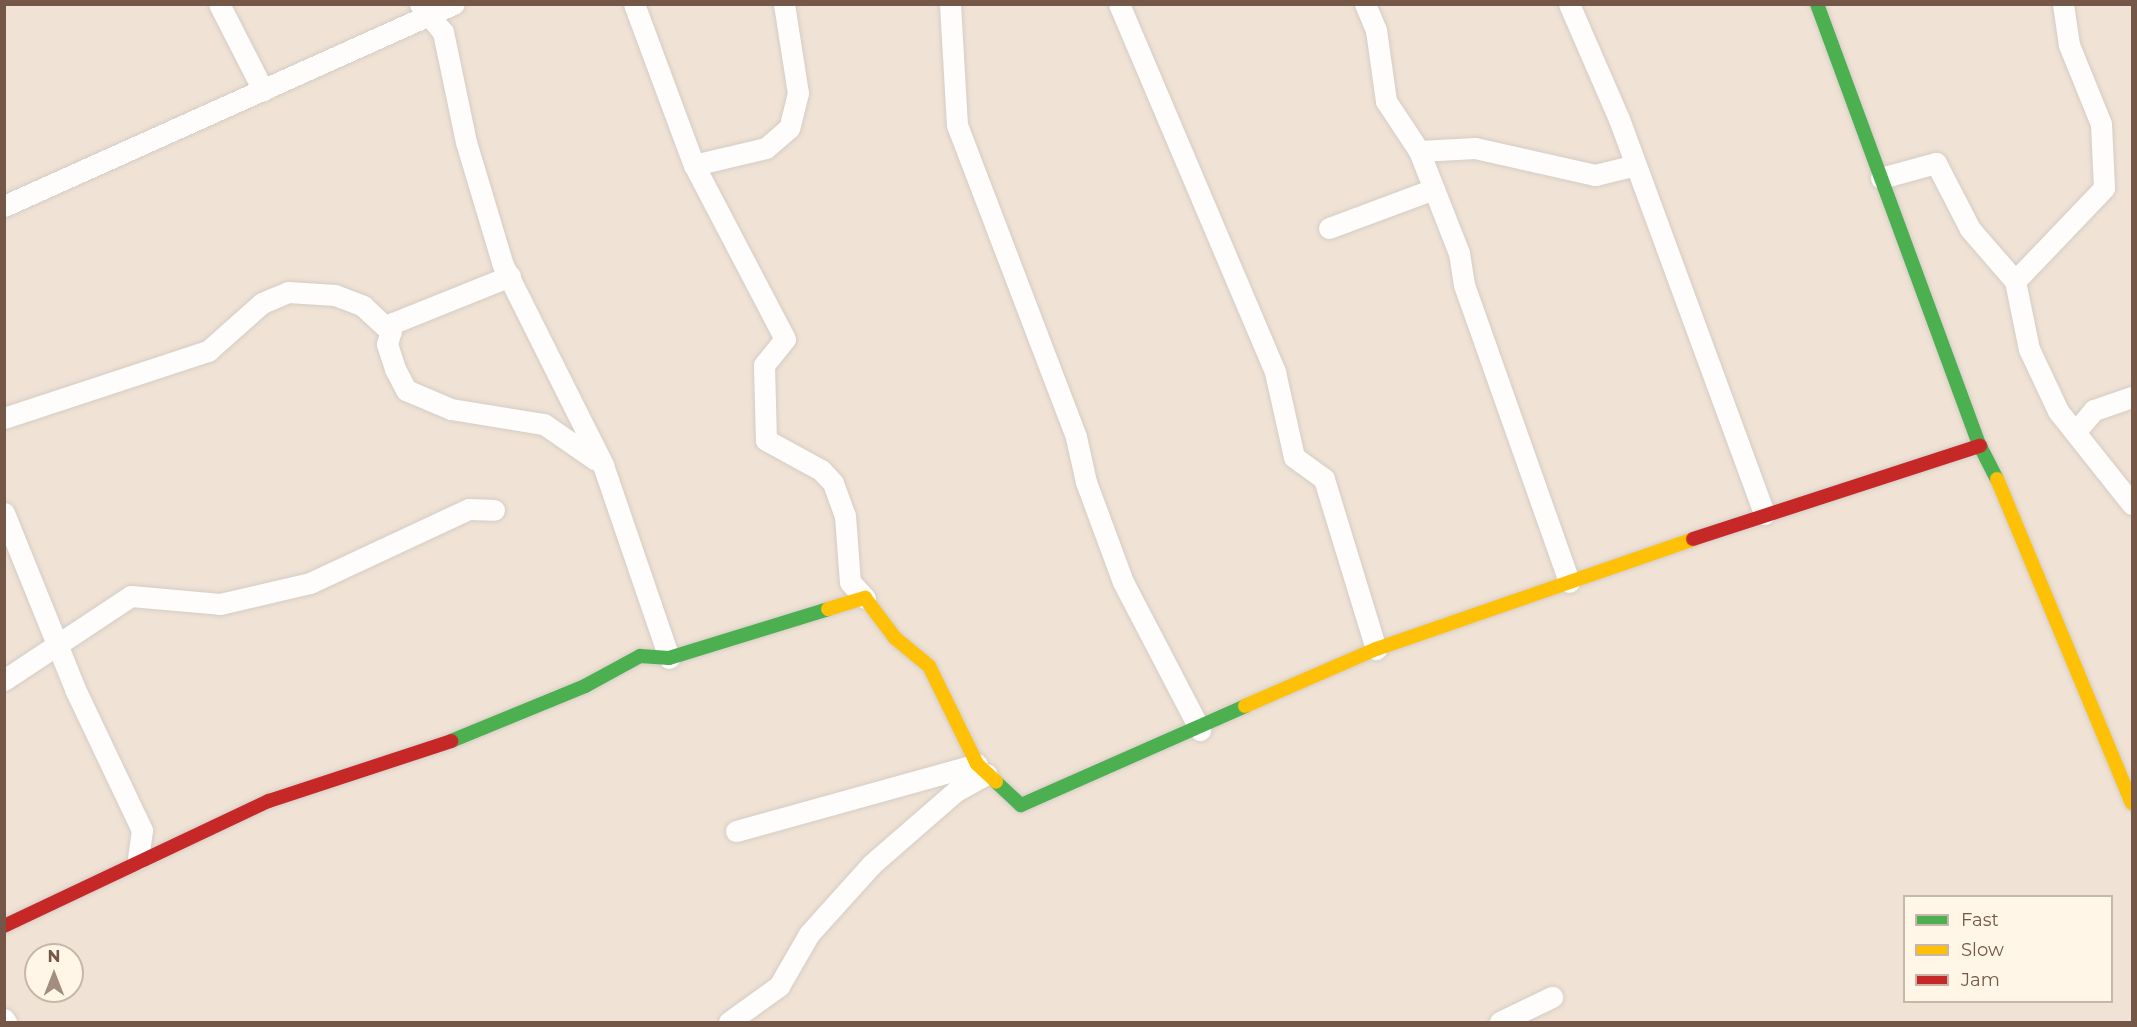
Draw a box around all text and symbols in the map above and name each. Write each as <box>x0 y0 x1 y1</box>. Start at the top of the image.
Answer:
legend <box>1903 895 2113 1003</box>
text: Fast <box>1961 909 1999 931</box>
text: Slow <box>1961 939 2004 961</box>
north arrow <box>24 943 84 1003</box>
text: N <box>48 947 60 966</box>
text: Jam <box>1961 969 2000 991</box>

